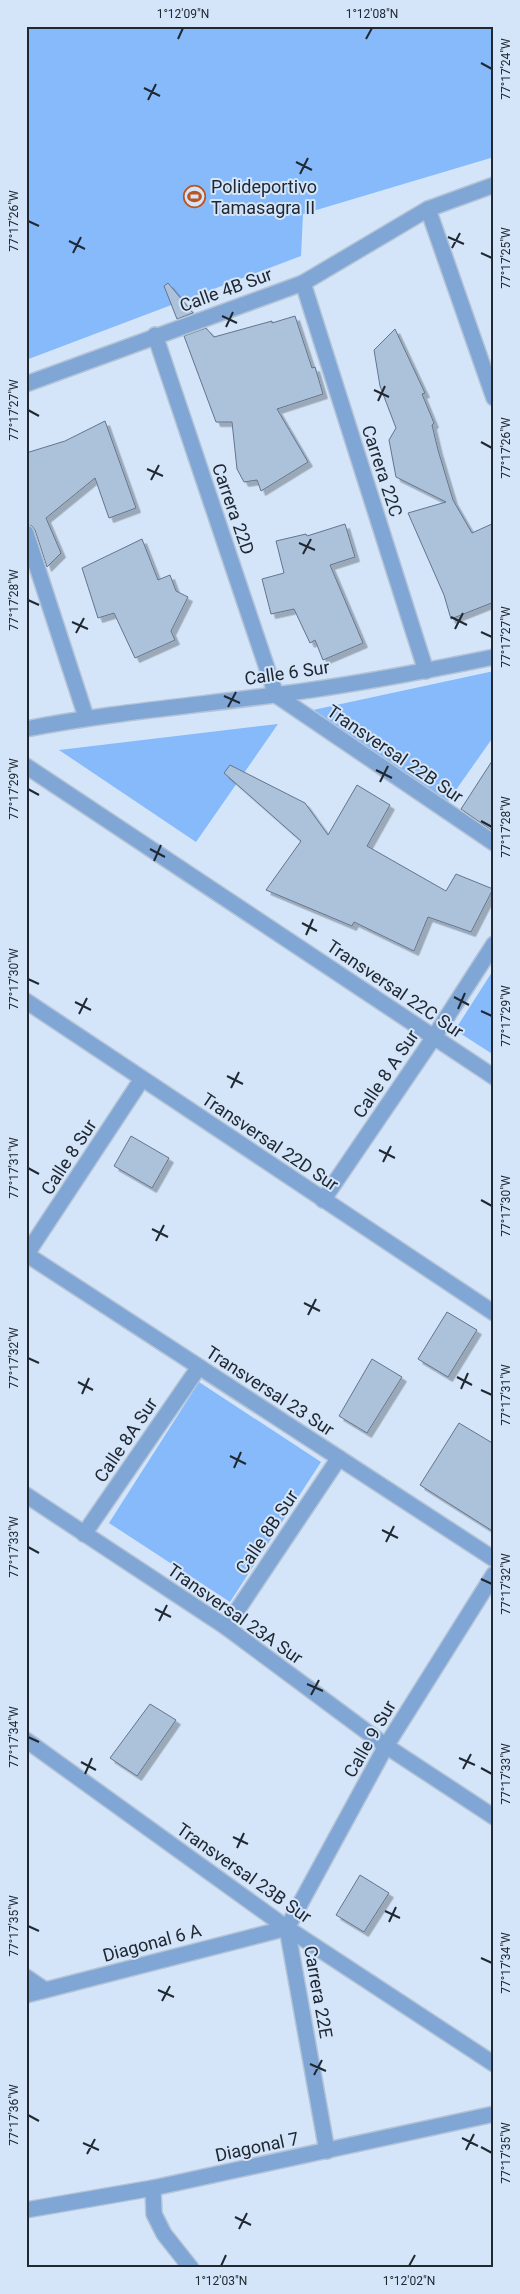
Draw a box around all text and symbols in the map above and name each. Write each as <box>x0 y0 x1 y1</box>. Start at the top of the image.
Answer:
text: 1°12'09"N <box>157 7 209 21</box>
text: 1°12'08"N <box>346 7 398 21</box>
text: 77°17'24"W <box>499 38 513 100</box>
place label: Polideportivo Tamasagra II <box>211 176 317 218</box>
sports icon: Polideportivo Tamasagra II <box>183 185 207 209</box>
text: 77°17'26"W <box>7 190 21 252</box>
text: 77°17'25"W <box>499 227 513 289</box>
street label: Calle 4B Sur <box>177 263 275 316</box>
text: 77°17'27"W <box>7 379 21 441</box>
text: 77°17'26"W <box>499 417 513 479</box>
street label: Carrera 22C <box>358 422 407 519</box>
street label: Carrera 22D <box>208 460 259 557</box>
text: 77°17'28"W <box>7 569 21 631</box>
text: 77°17'27"W <box>499 606 513 668</box>
street label: Calle 6 Sur <box>243 656 331 689</box>
street label: Transversal 22B Sur <box>323 700 467 807</box>
text: 77°17'29"W <box>7 758 21 820</box>
text: 77°17'28"W <box>499 796 513 858</box>
street label: Transversal 22C Sur <box>323 935 468 1042</box>
text: 77°17'30"W <box>7 948 21 1010</box>
text: 77°17'29"W <box>499 985 513 1047</box>
street label: Calle 8 A Sur <box>348 1026 423 1122</box>
street label: Transversal 22D Sur <box>198 1088 343 1195</box>
street label: Calle 8 Sur <box>36 1115 101 1198</box>
text: 77°17'31"W <box>7 1137 21 1199</box>
text: 77°17'30"W <box>499 1175 513 1237</box>
text: 77°17'32"W <box>7 1327 21 1389</box>
street label: Transversal 23 Sur <box>202 1341 338 1440</box>
text: 77°17'31"W <box>499 1364 513 1426</box>
street label: Calle 8A Sur <box>90 1394 161 1486</box>
street label: Calle 8B Sur <box>231 1486 302 1578</box>
text: 77°17'33"W <box>7 1516 21 1578</box>
text: 77°17'32"W <box>499 1553 513 1615</box>
street label: Transversal 23A Sur <box>164 1559 307 1668</box>
street label: Calle 9 Sur <box>339 1696 400 1781</box>
text: 77°17'34"W <box>7 1706 21 1768</box>
text: 77°17'33"W <box>499 1743 513 1805</box>
street label: Transversal 23B Sur <box>173 1818 316 1927</box>
text: 77°17'35"W <box>7 1895 21 1957</box>
street label: Diagonal 6 A <box>100 1919 204 1966</box>
text: 77°17'34"W <box>499 1932 513 1994</box>
street label: Carrera 22E <box>300 1944 337 2040</box>
text: 77°17'36"W <box>7 2084 21 2146</box>
text: 77°17'35"W <box>499 2122 513 2184</box>
street label: Diagonal 7 <box>213 2127 301 2166</box>
text: 1°12'03"N <box>195 2274 247 2288</box>
text: 1°12'02"N <box>383 2274 435 2288</box>

